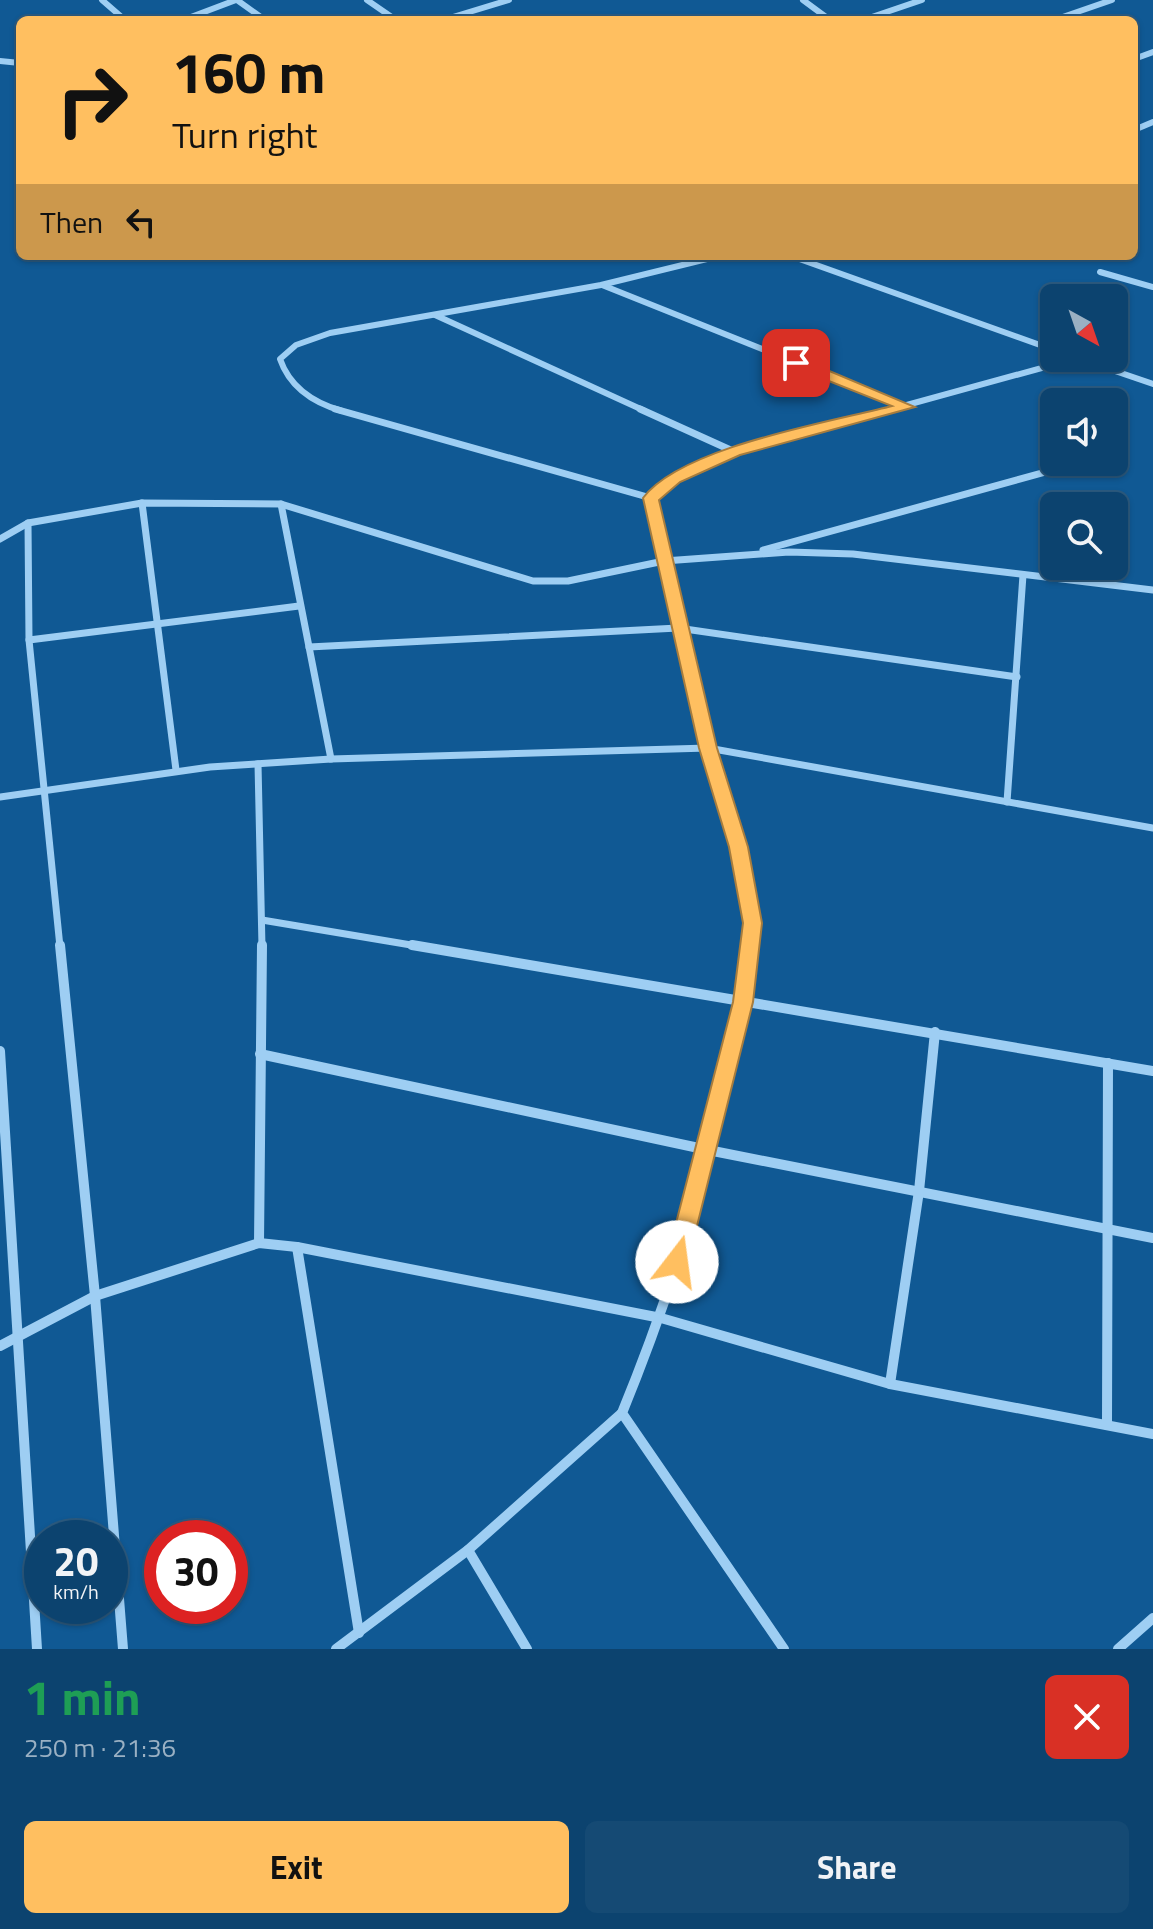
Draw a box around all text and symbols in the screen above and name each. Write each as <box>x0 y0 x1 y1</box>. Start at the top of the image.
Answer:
text: 160 m <box>172 30 325 115</box>
icon: right <box>40 48 144 152</box>
text: Turn right <box>172 107 317 162</box>
text: Then <box>40 199 103 245</box>
icon: left <box>119 200 163 244</box>
north arrow <box>1040 284 1128 372</box>
map controls <box>1040 284 1128 580</box>
pin <box>762 329 830 397</box>
icon: arrive <box>774 341 818 385</box>
button: sound <box>1040 388 1128 476</box>
button: search <box>1040 492 1128 580</box>
position arrow <box>635 1220 719 1304</box>
speed limit sign: 30 <box>144 1520 248 1624</box>
text: 20 <box>54 1531 98 1592</box>
text: km/h <box>53 1576 99 1607</box>
text: 1 min <box>24 1661 141 1734</box>
button: close <box>1045 1675 1129 1759</box>
text: 250 m · 21:36 <box>24 1728 176 1767</box>
button: Exit <box>24 1821 569 1913</box>
button: Share <box>585 1821 1129 1913</box>

